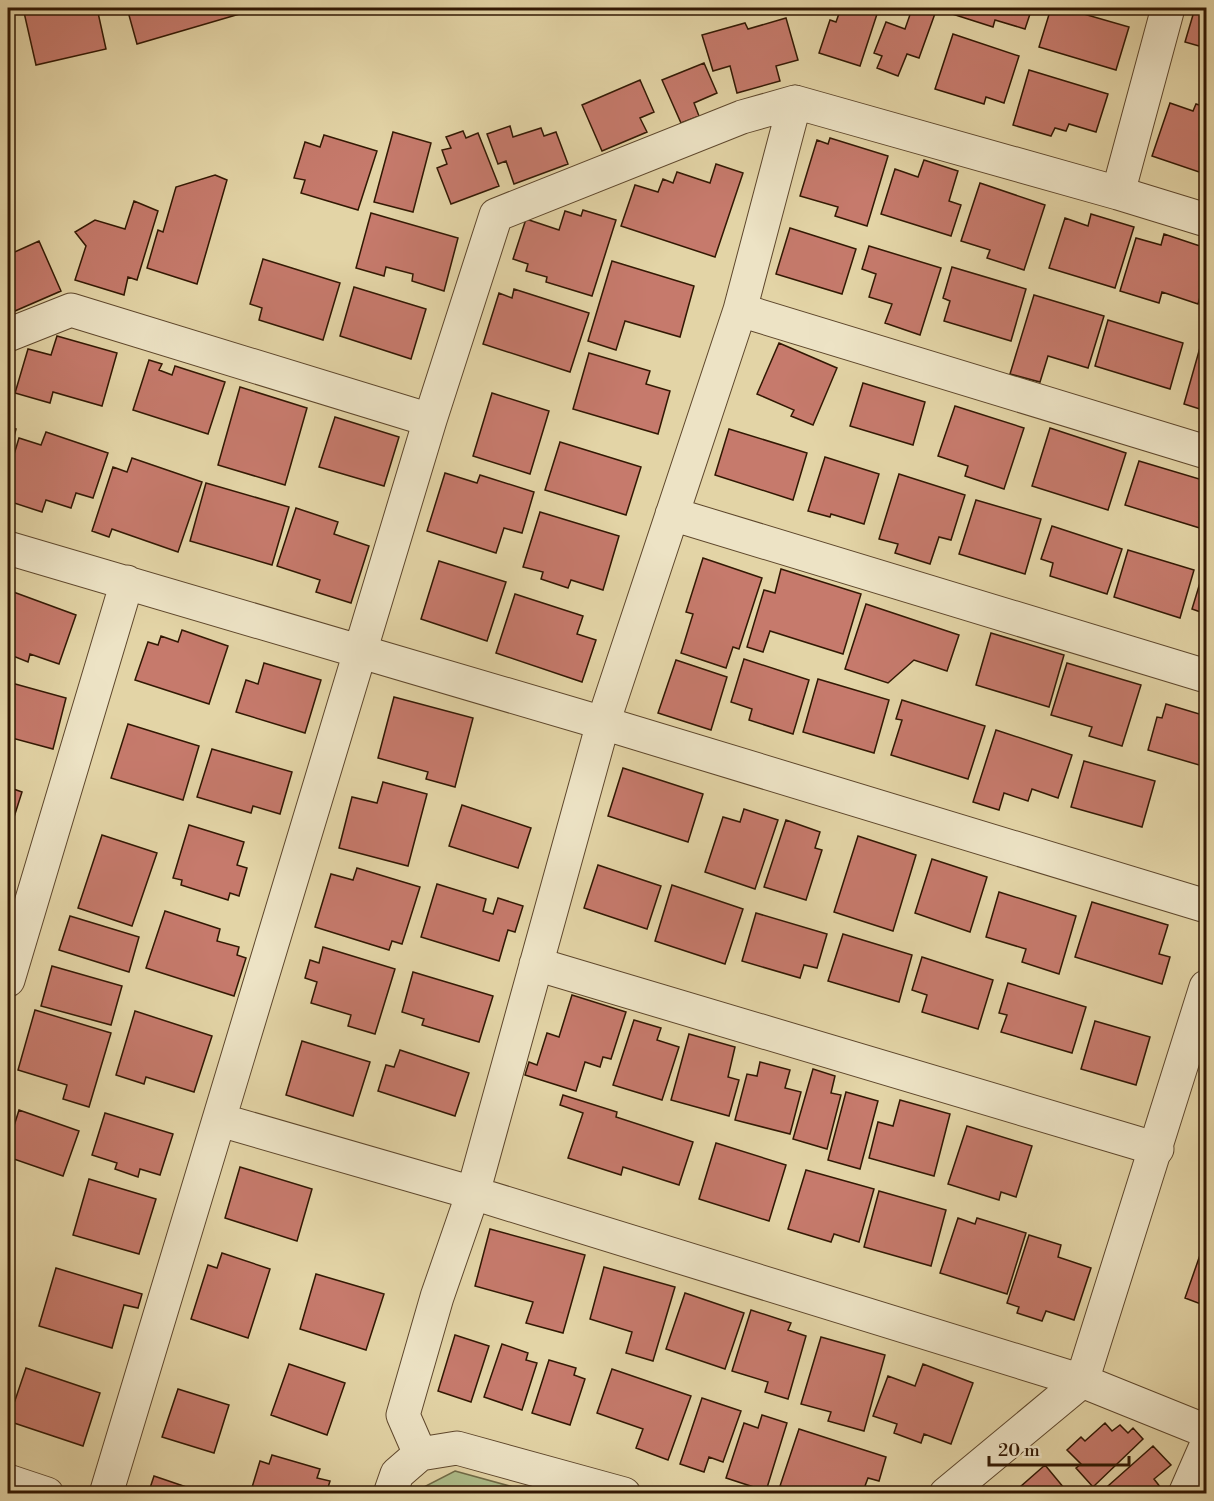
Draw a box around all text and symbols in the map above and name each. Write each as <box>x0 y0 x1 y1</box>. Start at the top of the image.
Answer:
scale bar <box>989 1429 1128 1467</box>
text: 20 m <box>998 1439 1040 1462</box>

